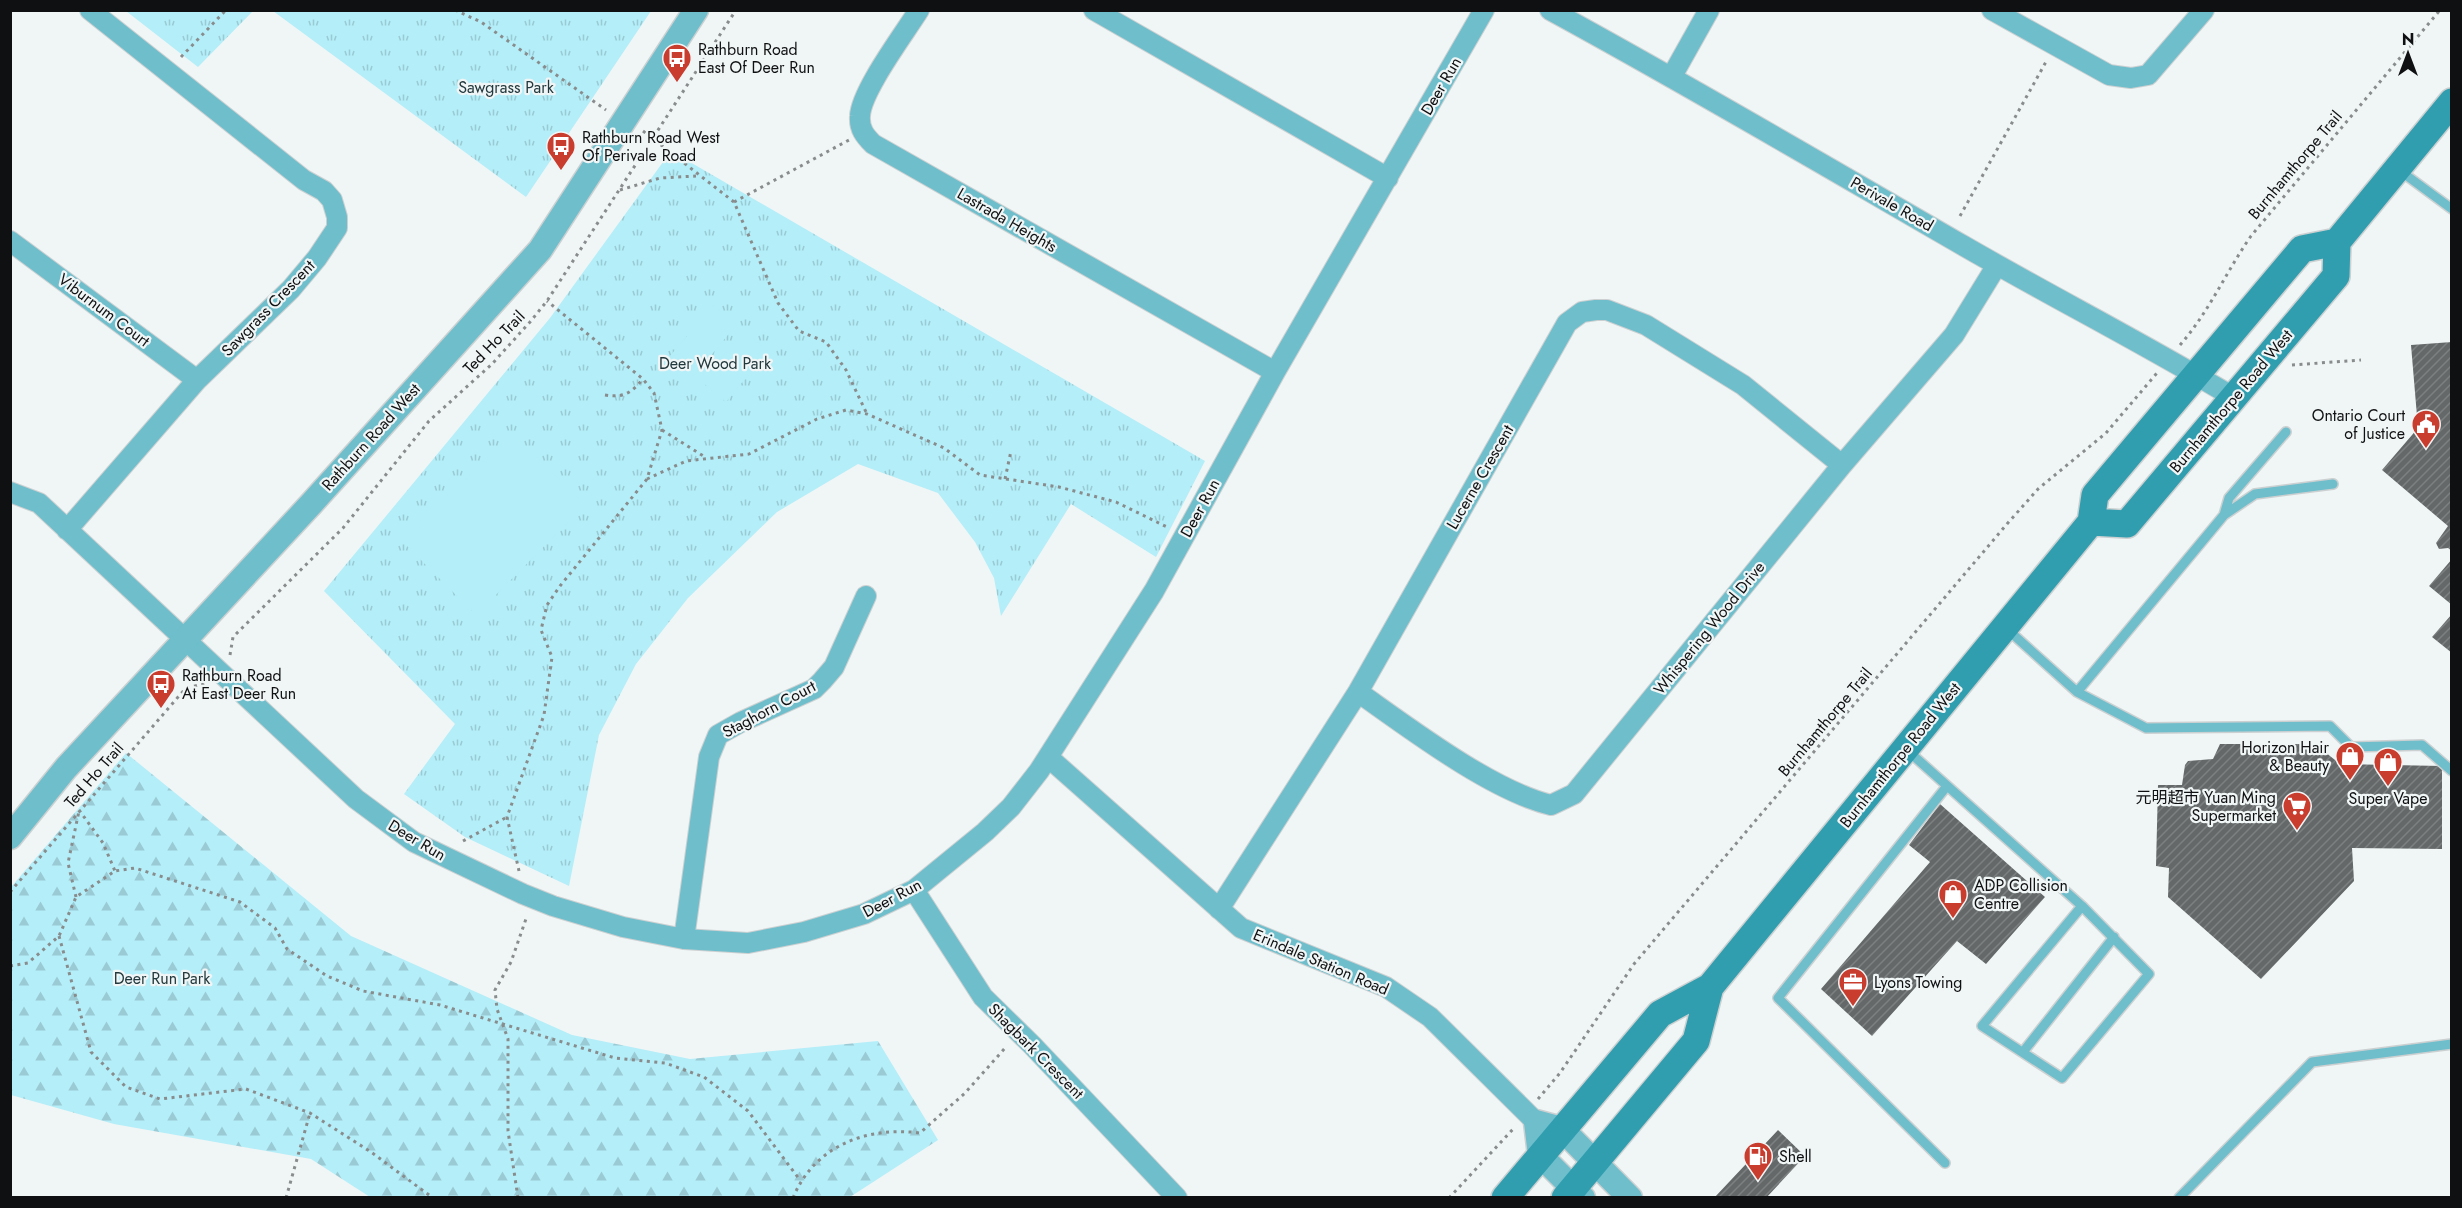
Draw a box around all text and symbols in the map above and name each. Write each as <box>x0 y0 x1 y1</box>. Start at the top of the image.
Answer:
north arrow <box>2378 24 2438 84</box>
text: N <box>2402 28 2414 51</box>
place label: Rathburn Road East Of Deer Run <box>698 38 815 79</box>
bus stop icon: Rathburn Road East Of Deer Run <box>661 42 693 84</box>
street label: Deer Run <box>1415 53 1467 119</box>
park label: Sawgrass Park <box>458 76 555 99</box>
street label: Burnhamthorpe Trail <box>2243 106 2347 224</box>
place label: Rathburn Road West Of Perivale Road <box>582 126 720 167</box>
bus stop icon: Rathburn Road West Of Perivale Road <box>545 130 577 172</box>
street label: Perivale Road <box>1846 171 1938 237</box>
street label: Lastrada Heights <box>953 182 1061 258</box>
street label: Sawgrass Crescent <box>216 255 320 361</box>
street label: Viburnum Court <box>53 268 155 352</box>
street label: Ted Ho Trail <box>458 305 530 379</box>
street label: Burnhamthorpe Road West <box>2164 324 2298 478</box>
park label: Deer Wood Park <box>659 352 772 375</box>
street label: Rathburn Road West <box>316 378 426 496</box>
place label: Ontario Court of Justice <box>2312 404 2405 445</box>
public building icon: Ontario Court of Justice <box>2410 408 2442 450</box>
street label: Lucerne Crescent <box>1441 420 1519 533</box>
street label: Deer Run <box>1175 475 1225 541</box>
street label: Whispering Wood Drive <box>1648 556 1770 700</box>
street label: Burnhamthorpe Trail <box>1773 663 1877 781</box>
place label: Rathburn Road At East Deer Run <box>182 664 296 705</box>
bus stop icon: Rathburn Road At East Deer Run <box>145 668 177 710</box>
street label: Staghorn Court <box>718 675 820 743</box>
street label: Burnhamthorpe Road West <box>1834 677 1966 833</box>
place label: Horizon Hair & Beauty <box>2241 736 2330 777</box>
street label: Ted Ho Trail <box>59 737 129 813</box>
shop icon: Horizon Hair & Beauty <box>2334 740 2366 782</box>
shop icon: Super Vape <box>2372 746 2404 788</box>
place label: 元明超市 Yuan Ming Supermarket <box>2136 786 2276 827</box>
place label: Super Vape <box>2349 787 2427 810</box>
supermarket icon: 元明超市 Yuan Ming Supermarket <box>2281 790 2313 832</box>
street label: Deer Run <box>384 814 450 866</box>
street label: Deer Run <box>859 873 925 923</box>
place label: ADP Collision Centre <box>1974 874 2068 915</box>
shop icon: ADP Collision Centre <box>1937 878 1969 920</box>
street label: Erindale Station Road <box>1250 923 1392 1001</box>
office icon: Lyons Towing <box>1837 966 1869 1008</box>
park label: Deer Run Park <box>114 967 211 990</box>
place label: Lyons Towing <box>1874 971 1962 994</box>
street label: Shagbark Crescent <box>983 998 1089 1104</box>
fuel station icon: Shell <box>1742 1140 1774 1182</box>
place label: Shell <box>1779 1145 1812 1168</box>

